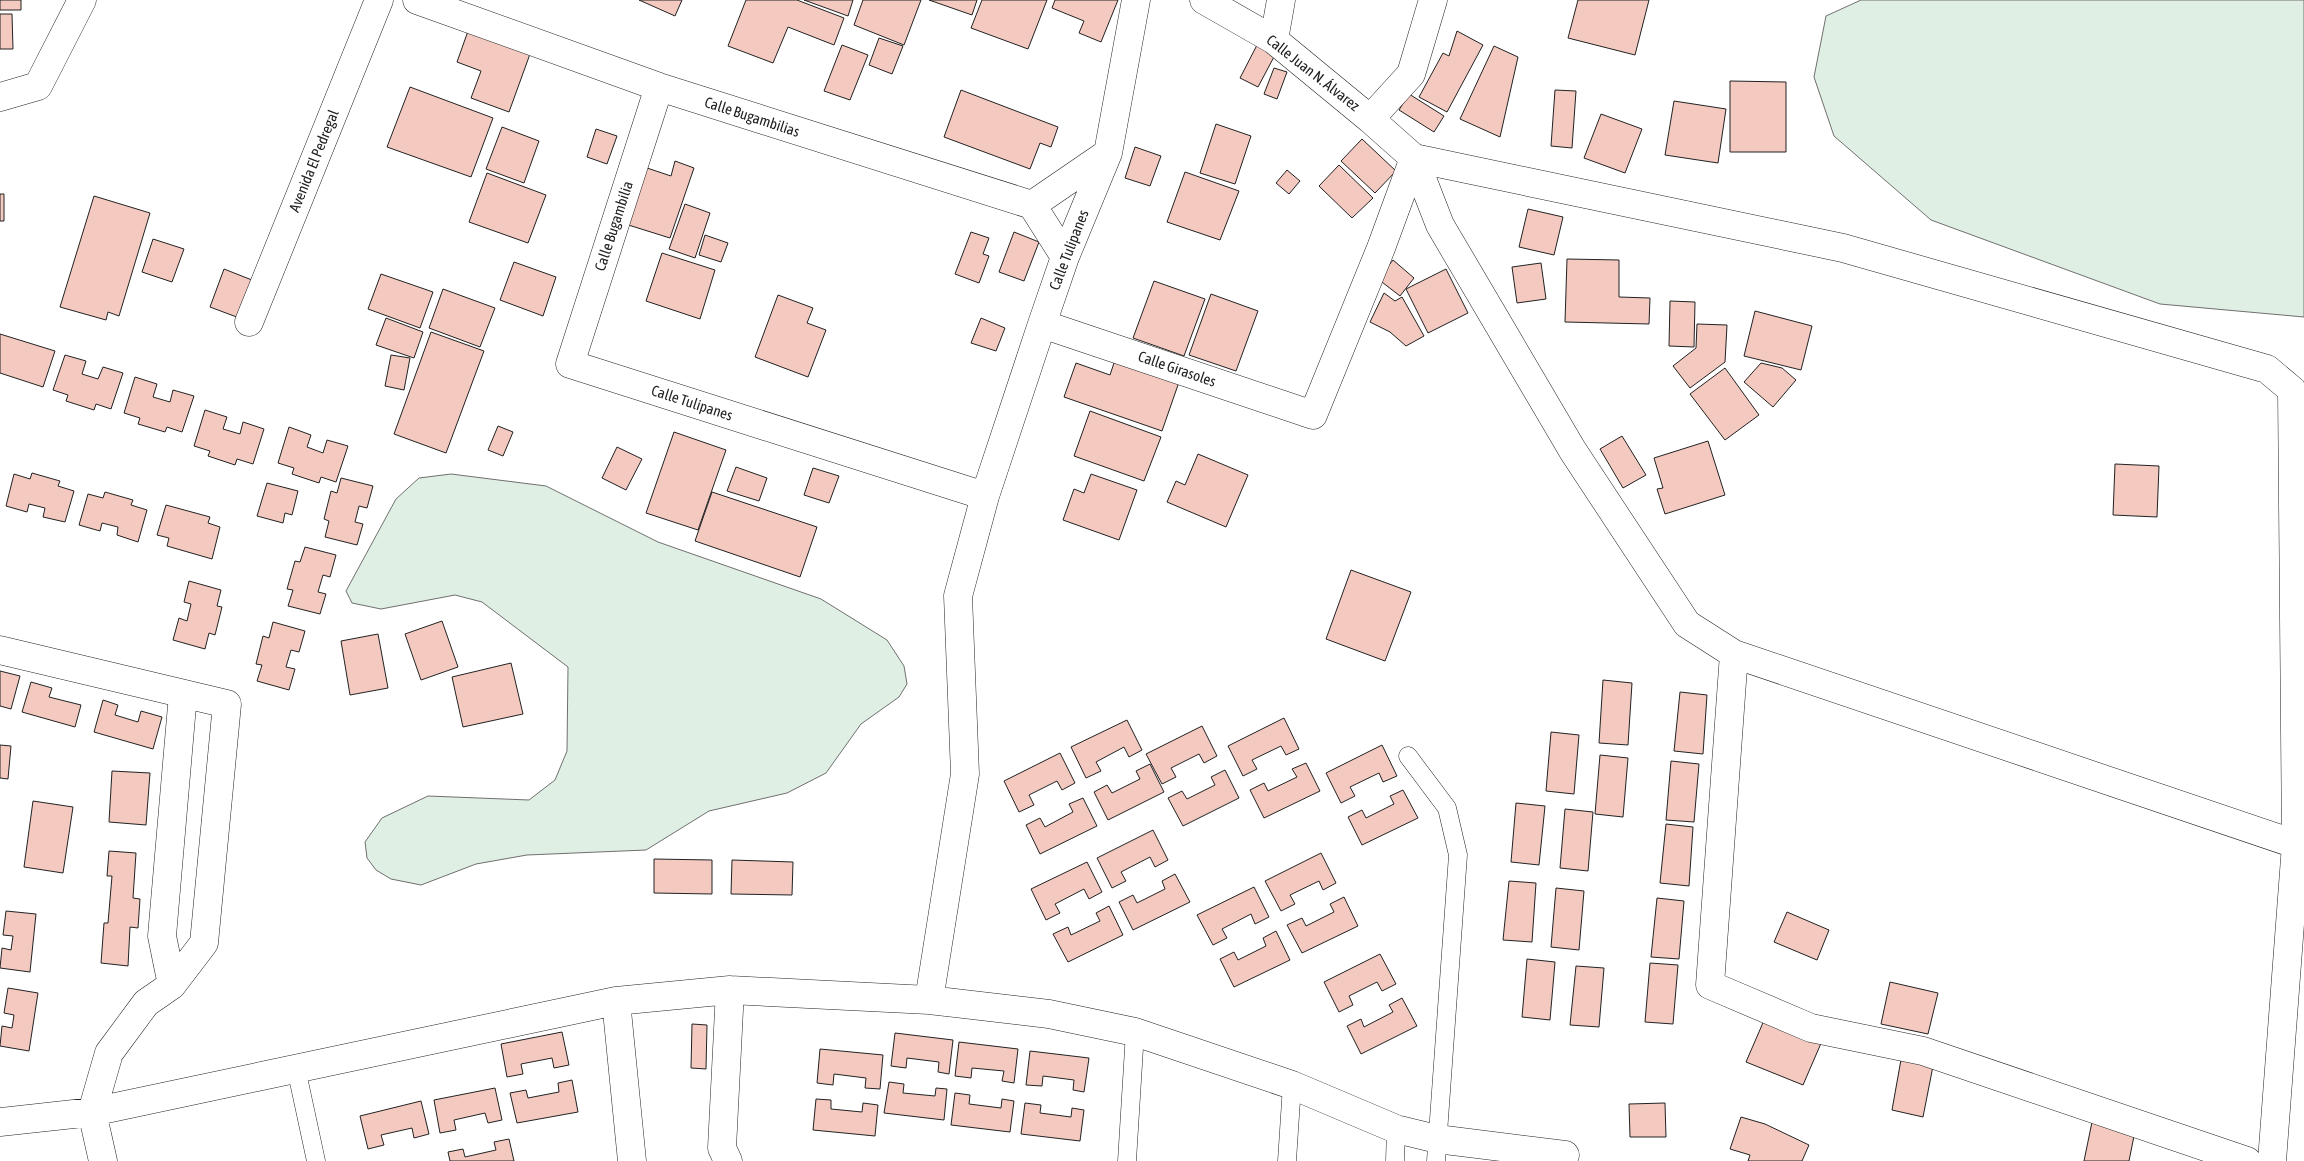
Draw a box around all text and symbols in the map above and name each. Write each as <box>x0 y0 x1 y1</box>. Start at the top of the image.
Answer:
street label: Calle Juan N. Álvarez <box>1263 31 1364 114</box>
street label: Calle Bugambilias <box>702 93 802 140</box>
street label: Avenida El Pedregal <box>285 107 342 214</box>
street label: Calle Bugambilia <box>591 179 636 273</box>
street label: Calle Tulipanes <box>1045 207 1092 292</box>
street label: Calle Girasoles <box>1136 347 1218 390</box>
street label: Calle Tulipanes <box>649 381 735 424</box>

